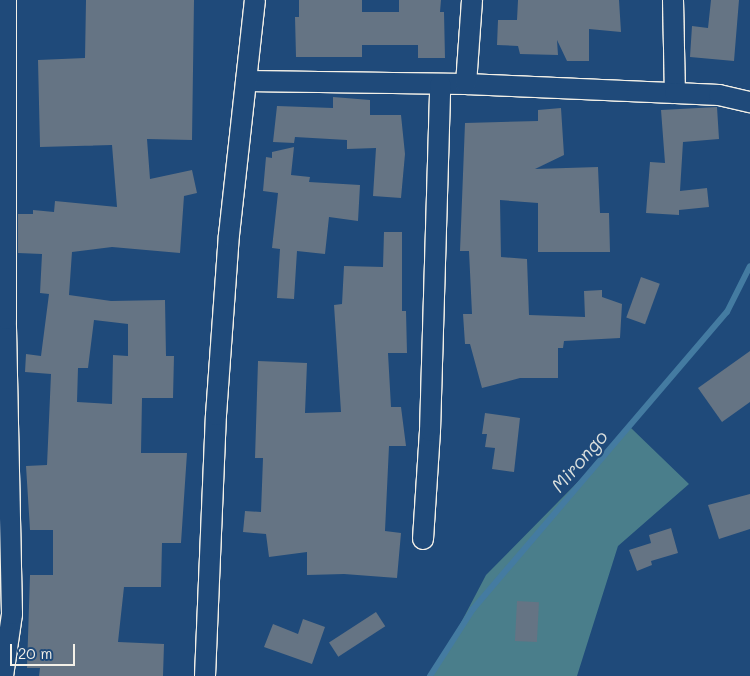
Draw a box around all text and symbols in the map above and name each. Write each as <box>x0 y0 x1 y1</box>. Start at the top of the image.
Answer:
water label: Mirongo <box>546 425 612 497</box>
scale bar <box>12 634 78 666</box>
text: 20 m <box>18 643 52 663</box>

